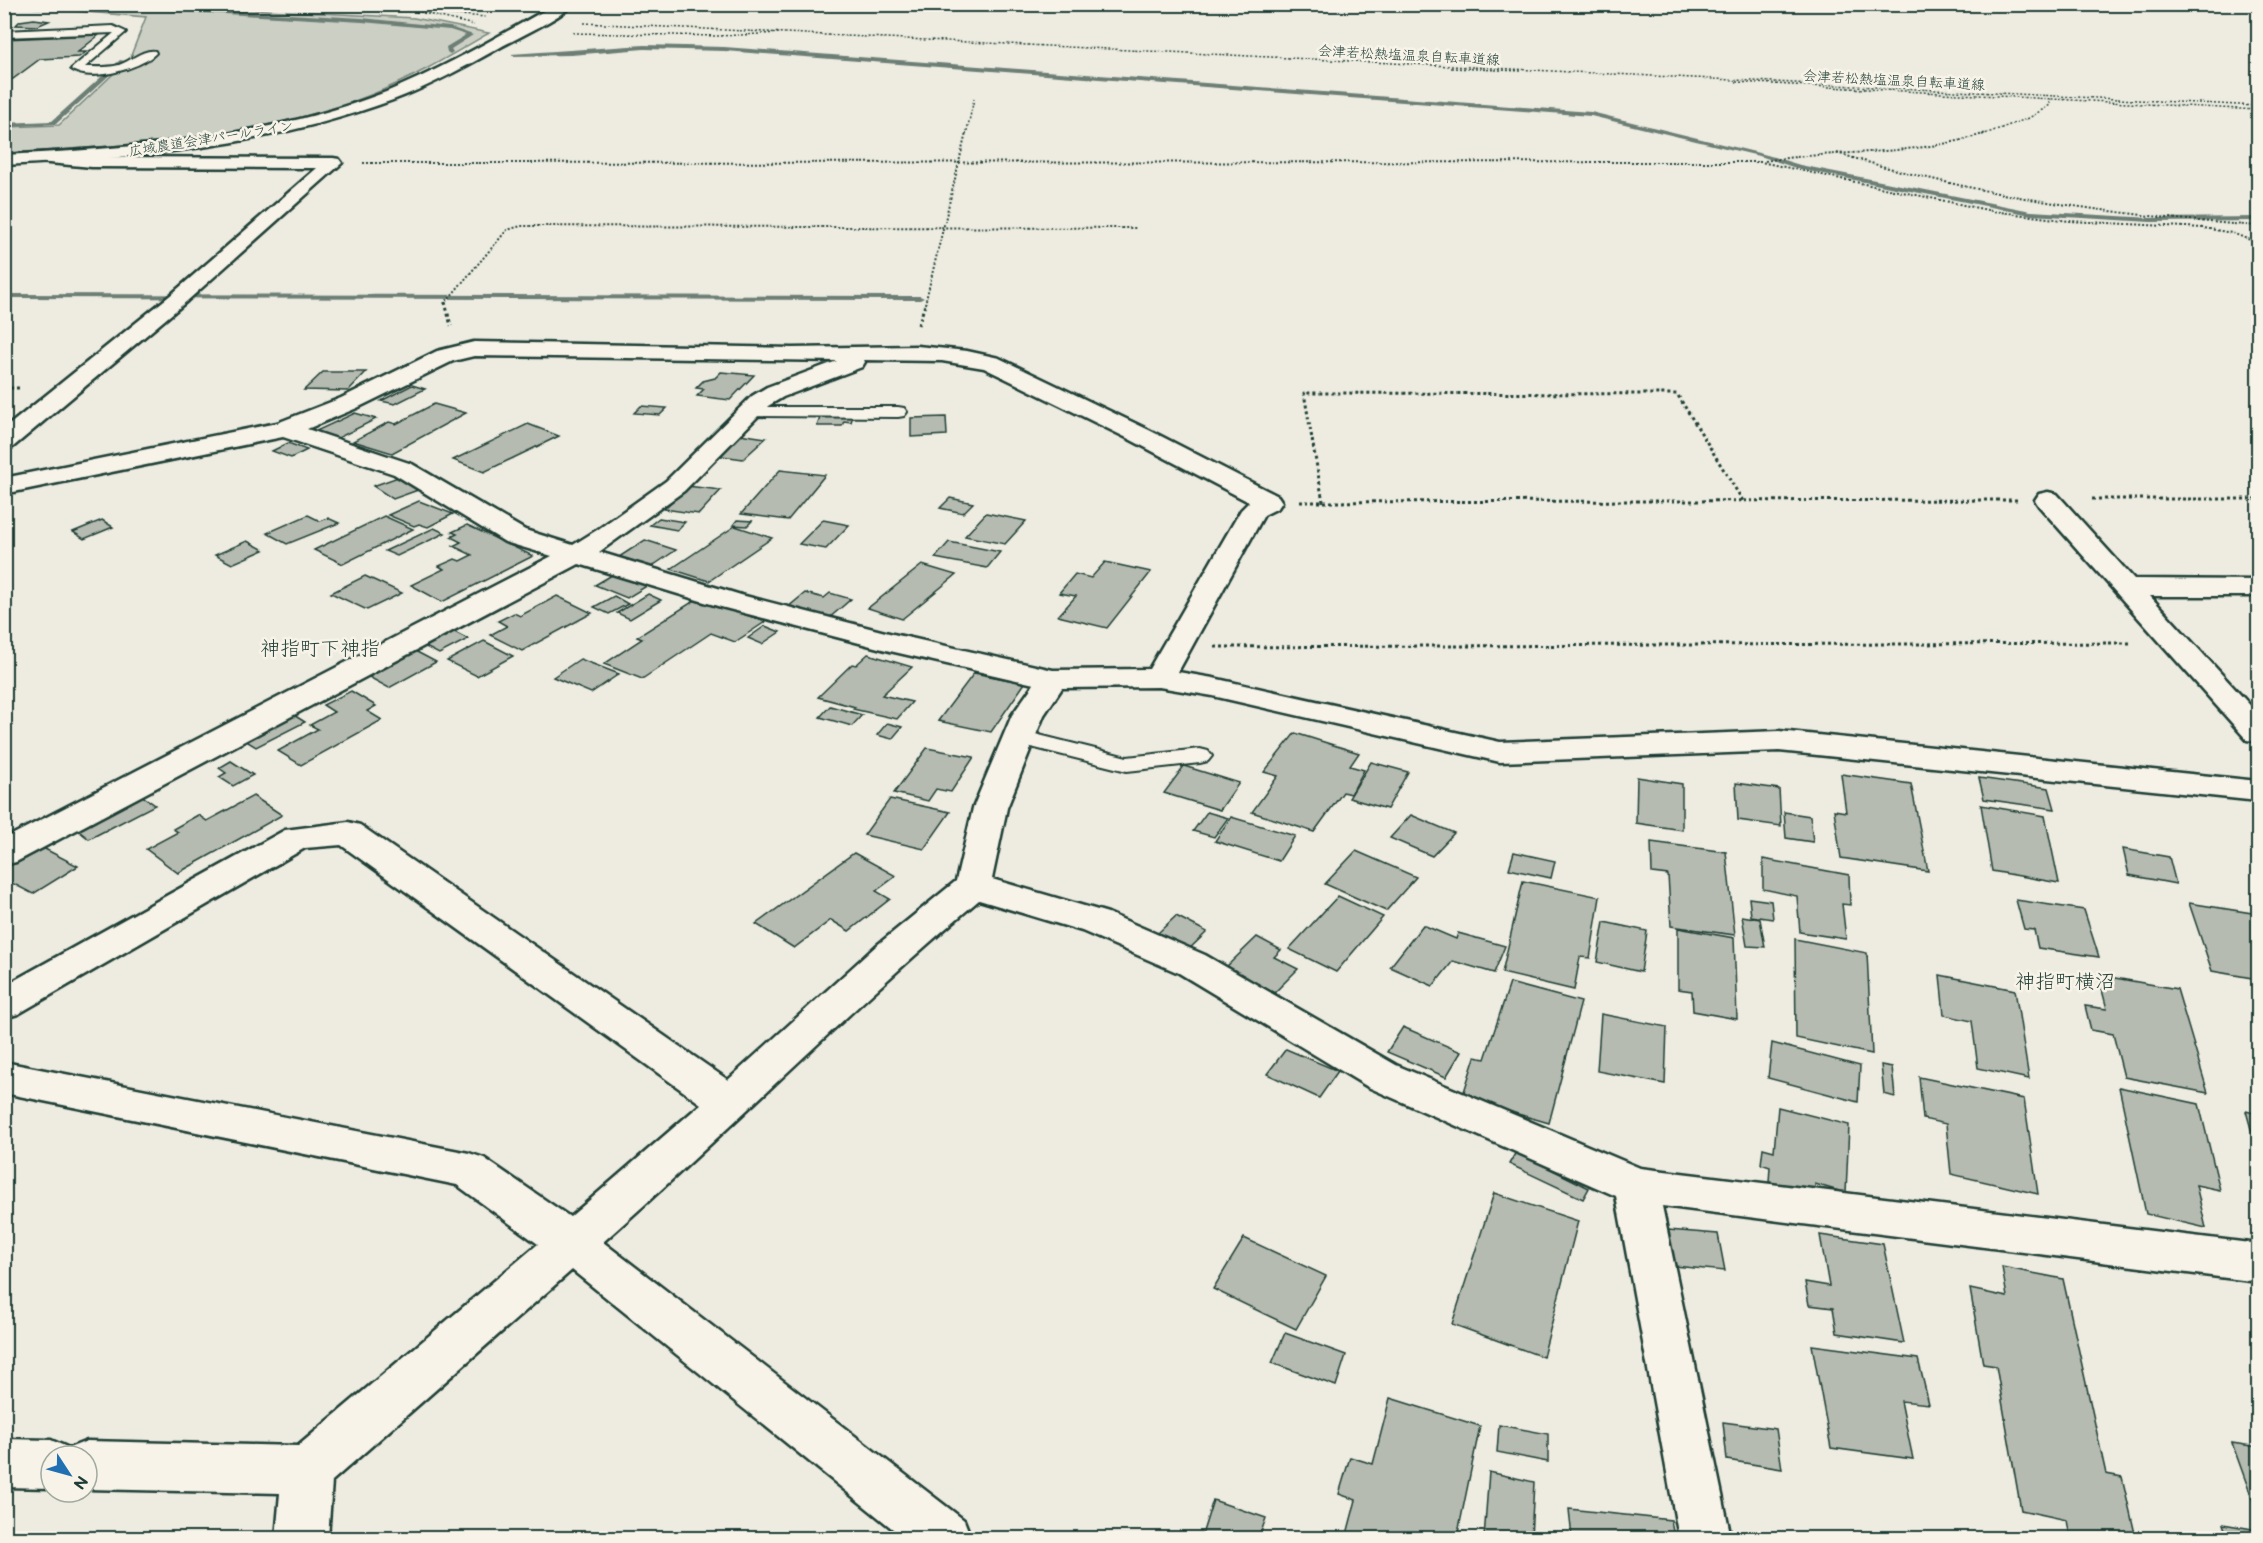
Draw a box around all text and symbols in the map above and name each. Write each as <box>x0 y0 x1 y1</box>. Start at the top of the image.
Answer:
street label: 会津若松熱塩温泉自転車道線 <box>1318 42 1500 69</box>
street label: 会津若松熱塩温泉自転車道線 <box>1803 67 1985 94</box>
street label: 広域農道会津パールライン <box>127 117 295 160</box>
district label: 神指町下神指 <box>260 637 380 661</box>
district label: 神指町横沼 <box>2015 970 2115 994</box>
north arrow <box>39 1444 99 1504</box>
text: N <box>69 1471 91 1492</box>

